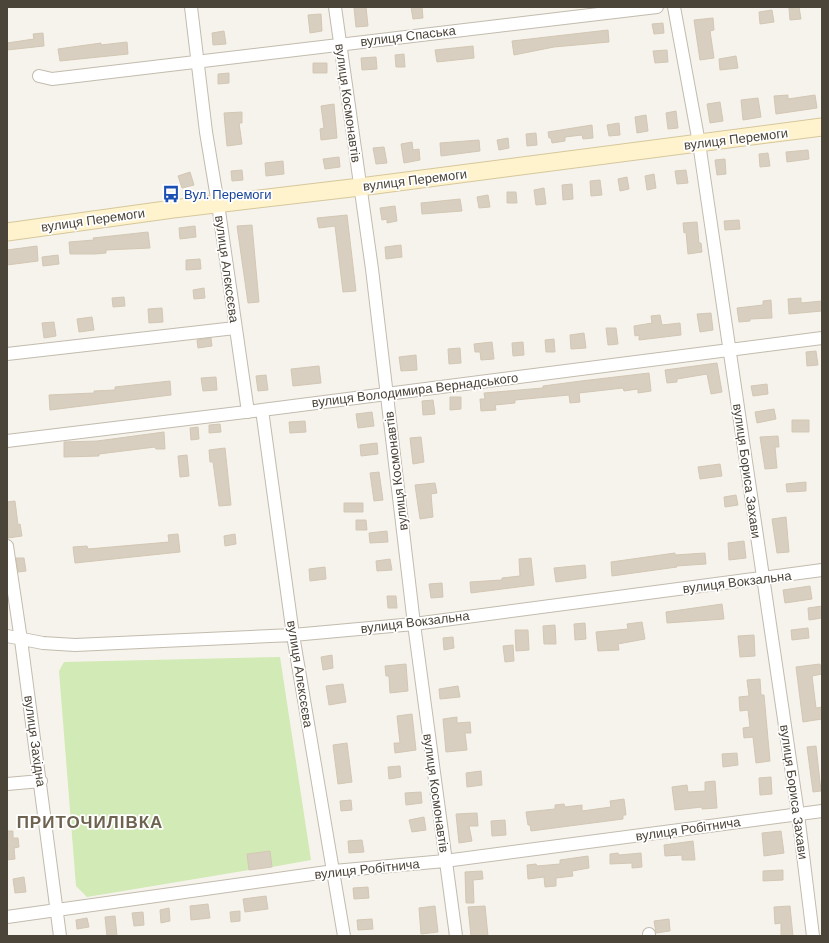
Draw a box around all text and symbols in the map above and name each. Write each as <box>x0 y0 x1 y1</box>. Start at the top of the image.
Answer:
street label: вулиця Спаська <box>359 22 457 50</box>
street label: вулиця Космонавтів <box>331 42 365 164</box>
street label: вулиця Перемоги <box>683 124 789 154</box>
street label: вулиця Перемоги <box>362 165 468 195</box>
bus stop icon: Вул. Перемоги <box>161 184 181 204</box>
place label: Вул. Перемоги <box>184 186 272 203</box>
street label: вулиця Перемоги <box>40 204 146 236</box>
street label: вулиця Алєксєєва <box>211 214 243 324</box>
street label: вулиця Володимира Вернадського <box>311 369 519 411</box>
street label: вулиця Бориса Захави <box>729 403 765 539</box>
street label: вулиця Космонавтів <box>380 410 412 532</box>
street label: вулиця Вокзальна <box>682 567 793 597</box>
street label: вулиця Вокзальна <box>360 607 471 637</box>
street label: вулиця Алєксєєва <box>283 619 317 729</box>
street label: вулиця Західна <box>20 694 50 789</box>
street label: вулиця Бориса Захави <box>776 724 812 860</box>
street label: вулиця Космонавтів <box>419 732 453 854</box>
district label: ПРИТОЧИЛІВКА <box>17 811 163 833</box>
street label: вулиця Робітнича <box>634 813 742 845</box>
street label: вулиця Робітнича <box>314 855 421 883</box>

